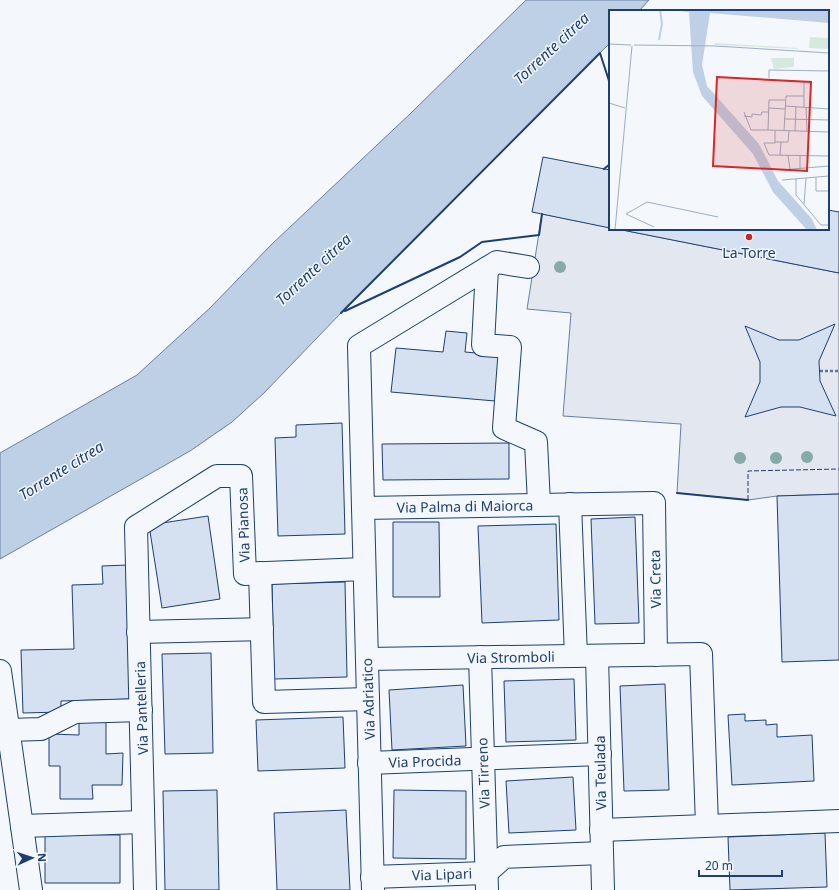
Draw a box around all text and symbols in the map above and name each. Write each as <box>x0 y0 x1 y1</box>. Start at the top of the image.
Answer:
water label: Torrente citrea <box>509 7 593 88</box>
inset map <box>609 10 829 230</box>
water label: Torrente citrea <box>271 228 355 309</box>
marker: La Torre <box>744 232 754 242</box>
place label: La Torre <box>722 243 776 262</box>
water label: Torrente citrea <box>15 436 108 504</box>
street label: Via Pianosa <box>232 487 254 563</box>
street label: Via Palma di Maiorca <box>397 495 533 517</box>
street label: Via Creta <box>645 550 665 608</box>
street label: Via Stromboli <box>467 647 555 667</box>
street label: Via Adriatico <box>357 658 379 740</box>
street label: Via Pantelleria <box>130 661 152 755</box>
street label: Via Teulada <box>590 735 610 811</box>
street label: Via Tirreno <box>472 737 494 809</box>
street label: Via Procida <box>388 750 462 772</box>
north arrow <box>12 838 52 878</box>
scale bar <box>699 852 782 878</box>
text: N <box>35 853 50 862</box>
text: 20 m <box>705 857 733 874</box>
street label: Via Lipari <box>412 863 472 885</box>

